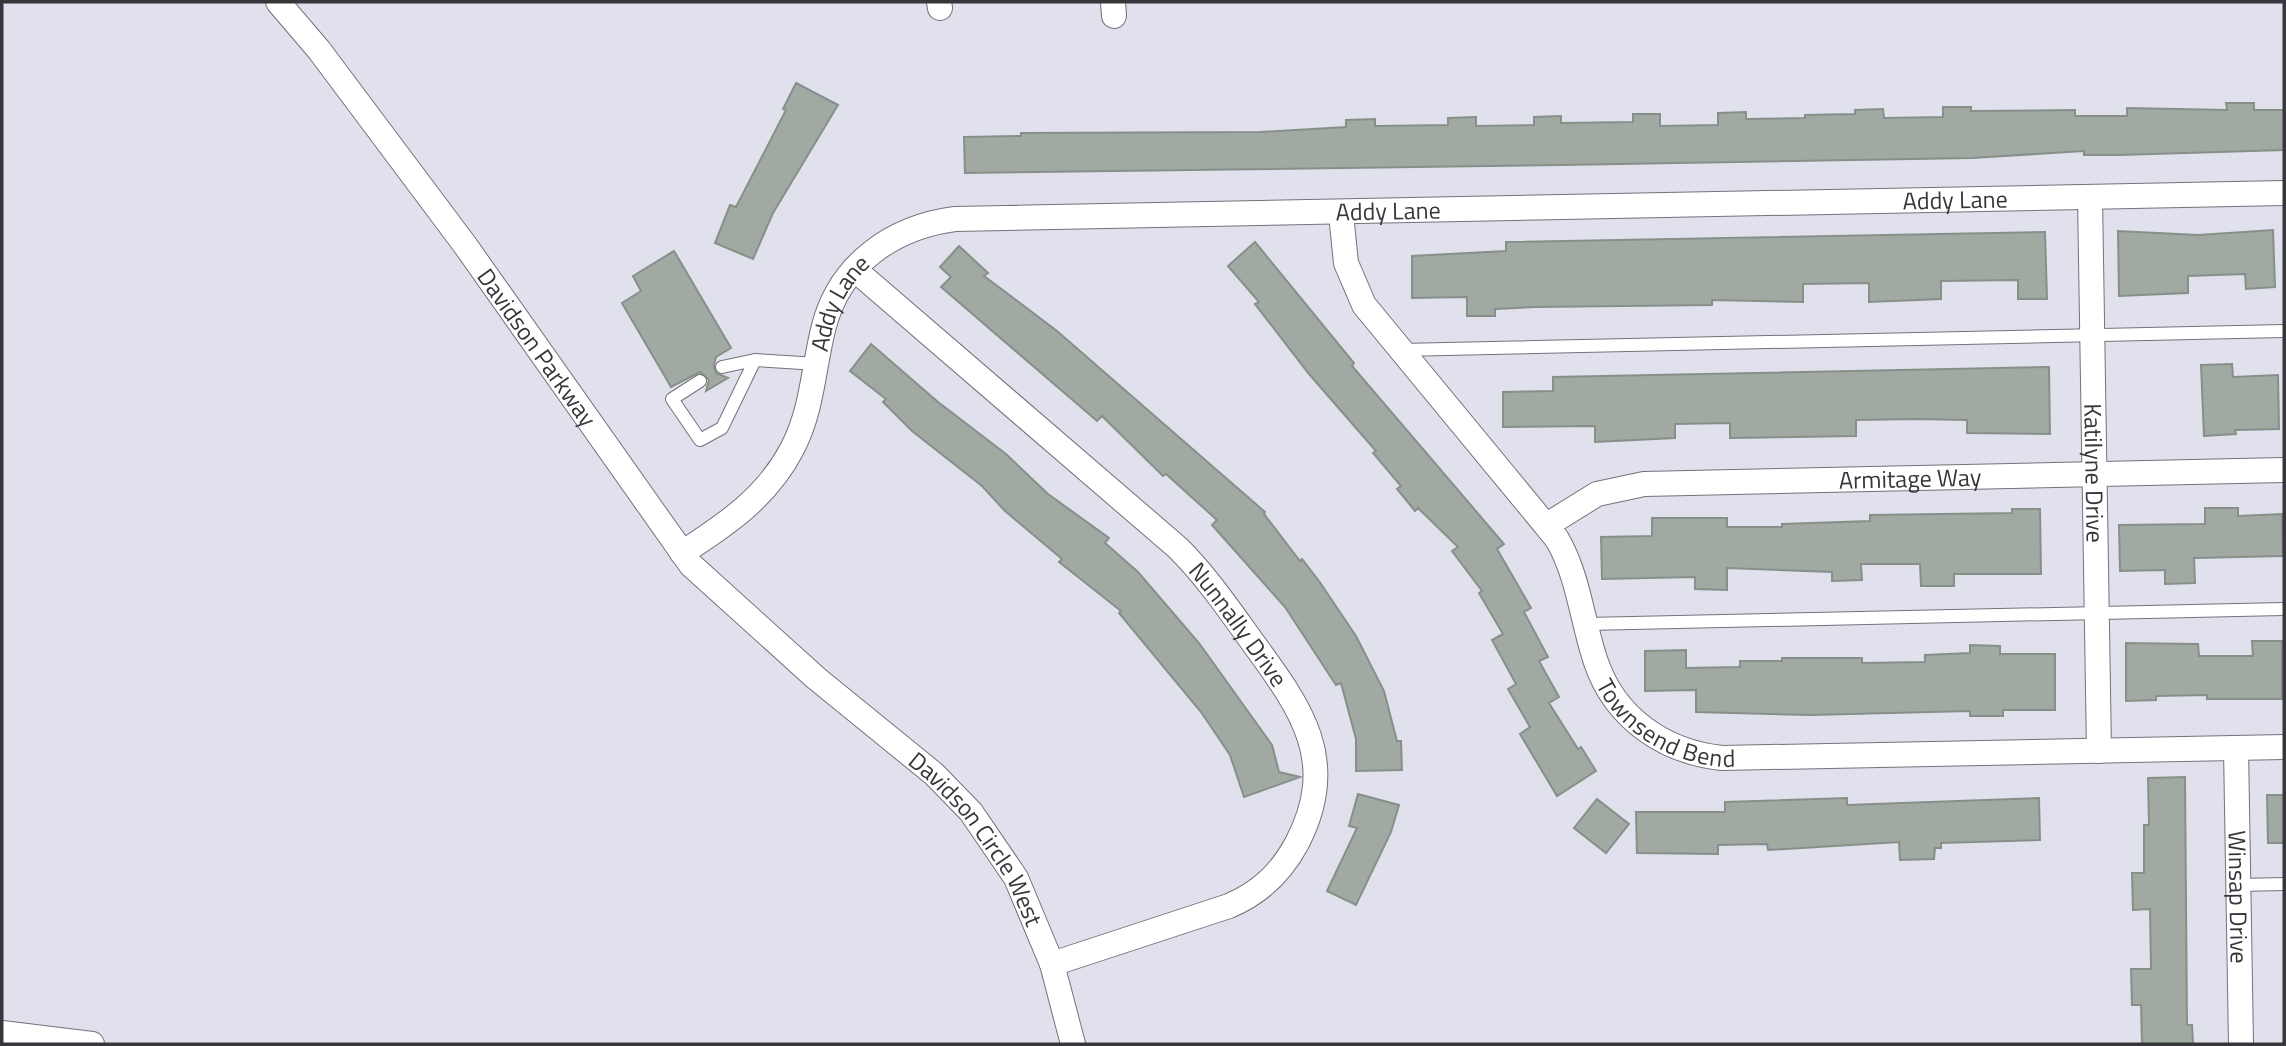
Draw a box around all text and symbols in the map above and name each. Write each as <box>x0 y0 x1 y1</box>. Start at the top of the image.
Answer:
street label: Addy Lane <box>1902 180 2008 218</box>
street label: Addy Lane <box>1335 192 1441 230</box>
street label: Addy Lane <box>801 246 877 354</box>
street label: Davidson Parkway <box>469 261 606 434</box>
street label: Katilyne Drive <box>2075 403 2114 543</box>
street label: Armitage Way <box>1838 459 1982 498</box>
street label: Nunnally Drive <box>1181 554 1297 694</box>
street label: Townsend Bend <box>1588 672 1736 776</box>
street label: Davidson Circle West <box>901 743 1052 932</box>
street label: Winsap Drive <box>2219 830 2258 964</box>

